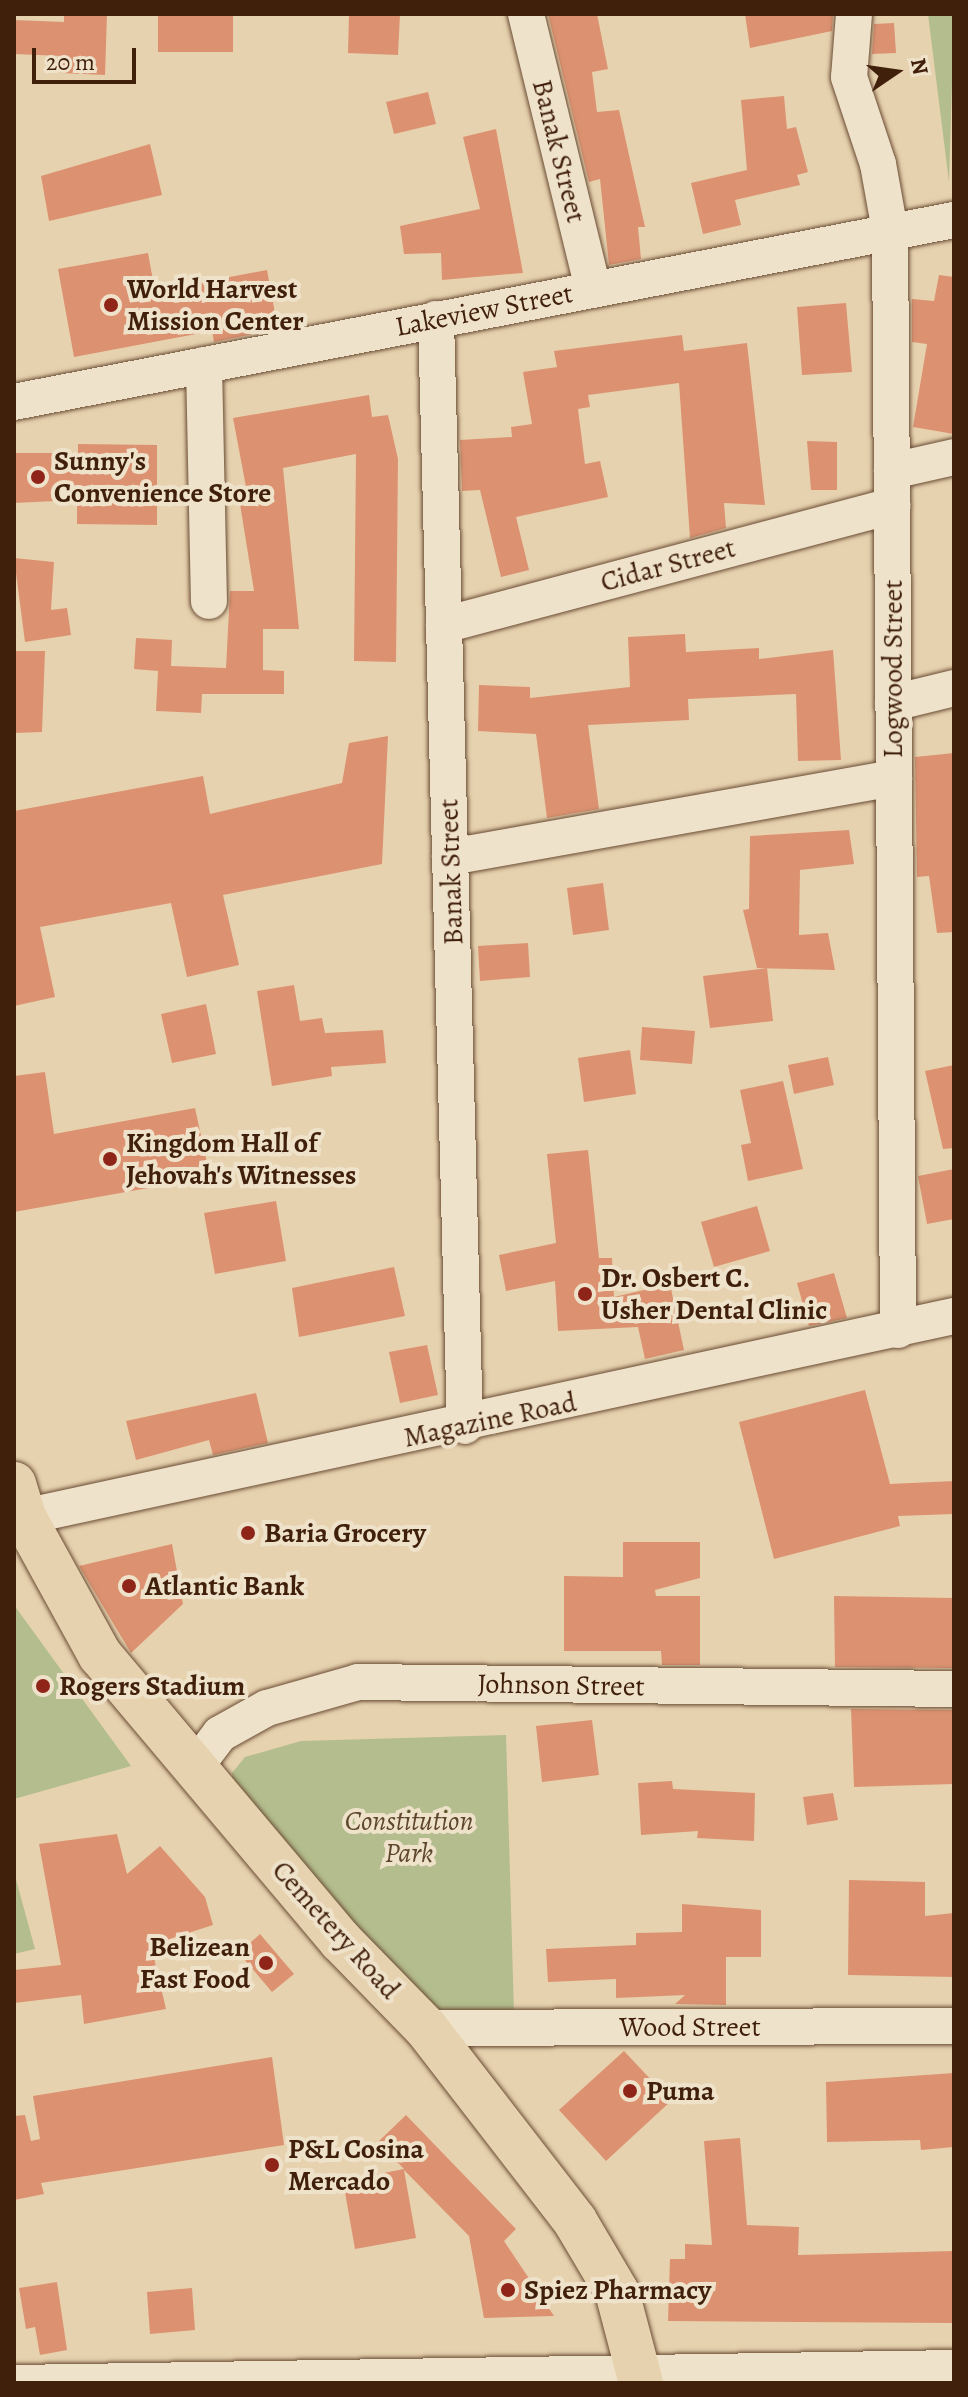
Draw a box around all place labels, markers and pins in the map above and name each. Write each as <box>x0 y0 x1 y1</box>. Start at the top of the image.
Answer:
place label: World Harvest Mission Center <box>127 272 304 338</box>
marker: World Harvest Mission Center <box>102 296 120 314</box>
place label: Sunny's Convenience Store <box>54 444 271 510</box>
marker: Sunny's Convenience Store <box>29 468 47 486</box>
place label: Kingdom Hall of Jehovah's Witnesses <box>126 1126 356 1192</box>
marker: Kingdom Hall of Jehovah's Witnesses <box>101 1150 119 1168</box>
place label: Dr. Osbert C. Usher Dental Clinic <box>601 1261 827 1327</box>
marker: Dr. Osbert C. Usher Dental Clinic <box>576 1285 594 1303</box>
place label: Baria Grocery <box>264 1516 426 1550</box>
marker: Baria Grocery <box>239 1524 257 1542</box>
place label: Atlantic Bank <box>145 1569 304 1603</box>
marker: Atlantic Bank <box>120 1577 138 1595</box>
place label: Rogers Stadium <box>59 1669 245 1703</box>
marker: Rogers Stadium <box>34 1677 52 1695</box>
place label: Belizean Fast Food <box>140 1930 250 1996</box>
marker: Belizean Fast Food <box>257 1954 275 1972</box>
place label: Puma <box>646 2074 714 2108</box>
marker: Puma <box>621 2082 639 2100</box>
place label: P&L Cosina Mercado <box>288 2132 424 2198</box>
marker: P&L Cosina Mercado <box>263 2156 281 2174</box>
place label: Spiez Pharmacy <box>524 2273 711 2307</box>
marker: Spiez Pharmacy <box>499 2281 517 2299</box>

